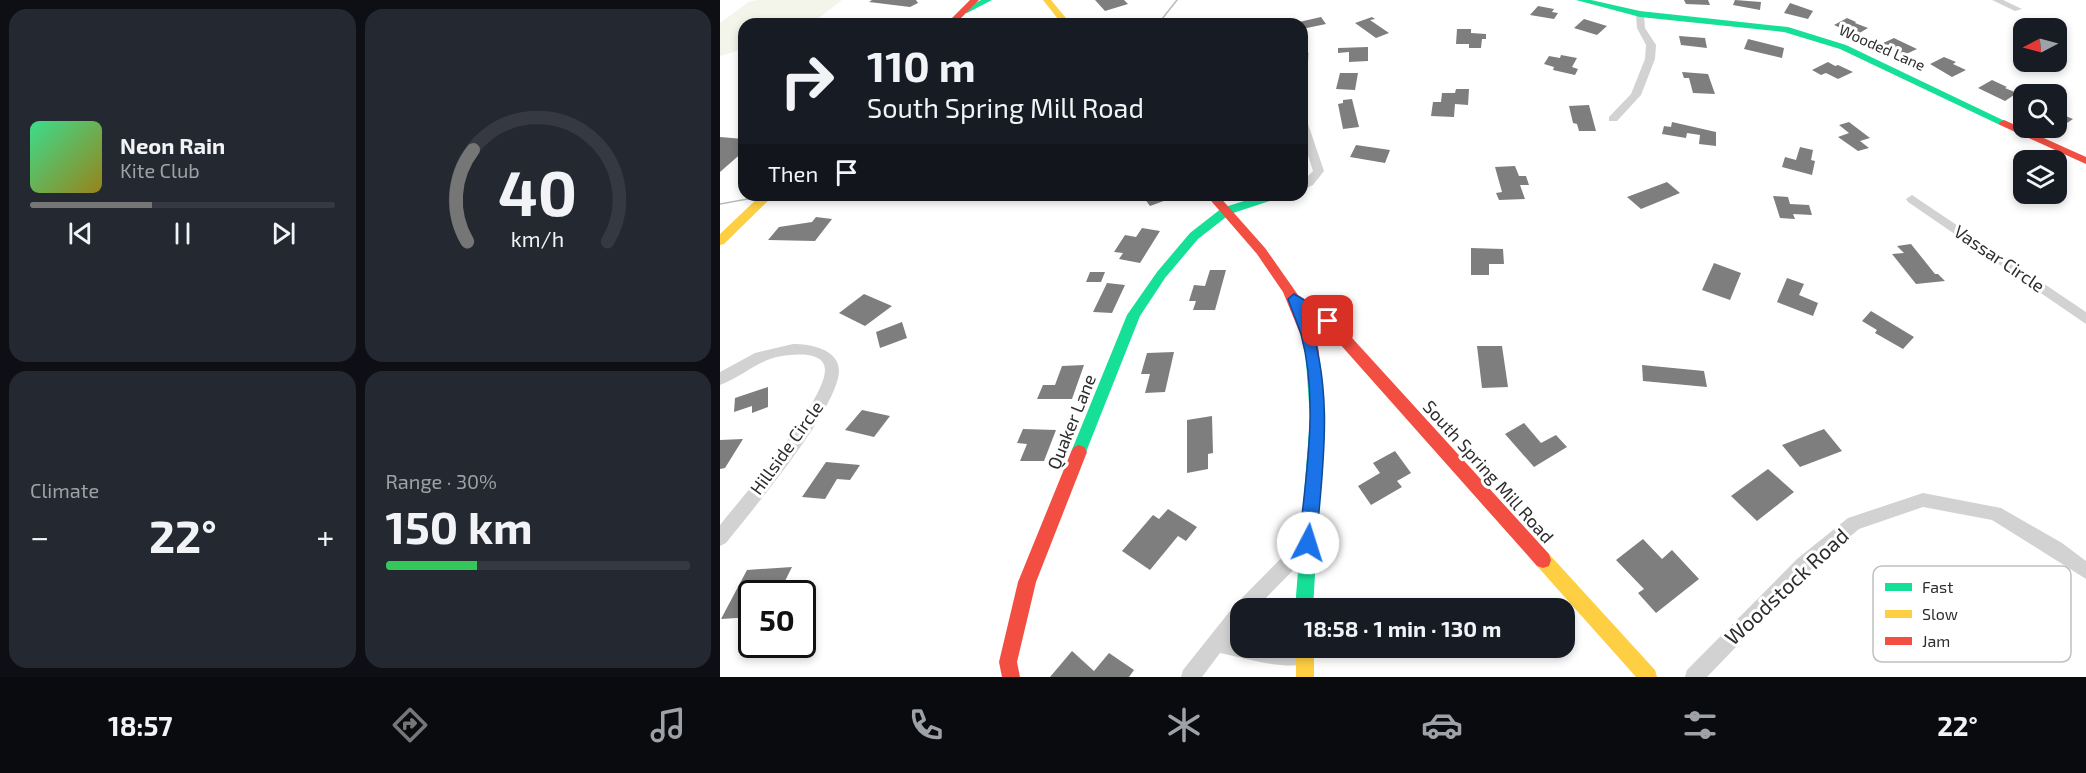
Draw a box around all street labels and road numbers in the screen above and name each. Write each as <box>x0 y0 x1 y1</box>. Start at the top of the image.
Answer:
street label: Wooded Lane <box>1837 20 1928 74</box>
street label: Vassar Circle <box>1950 220 2049 297</box>
street label: Quaker Lane <box>1042 371 1100 473</box>
street label: South Spring Mill Road <box>1419 395 1559 547</box>
street label: Hillside Circle <box>745 396 828 499</box>
street label: Woodstock Road <box>1719 522 1853 650</box>

